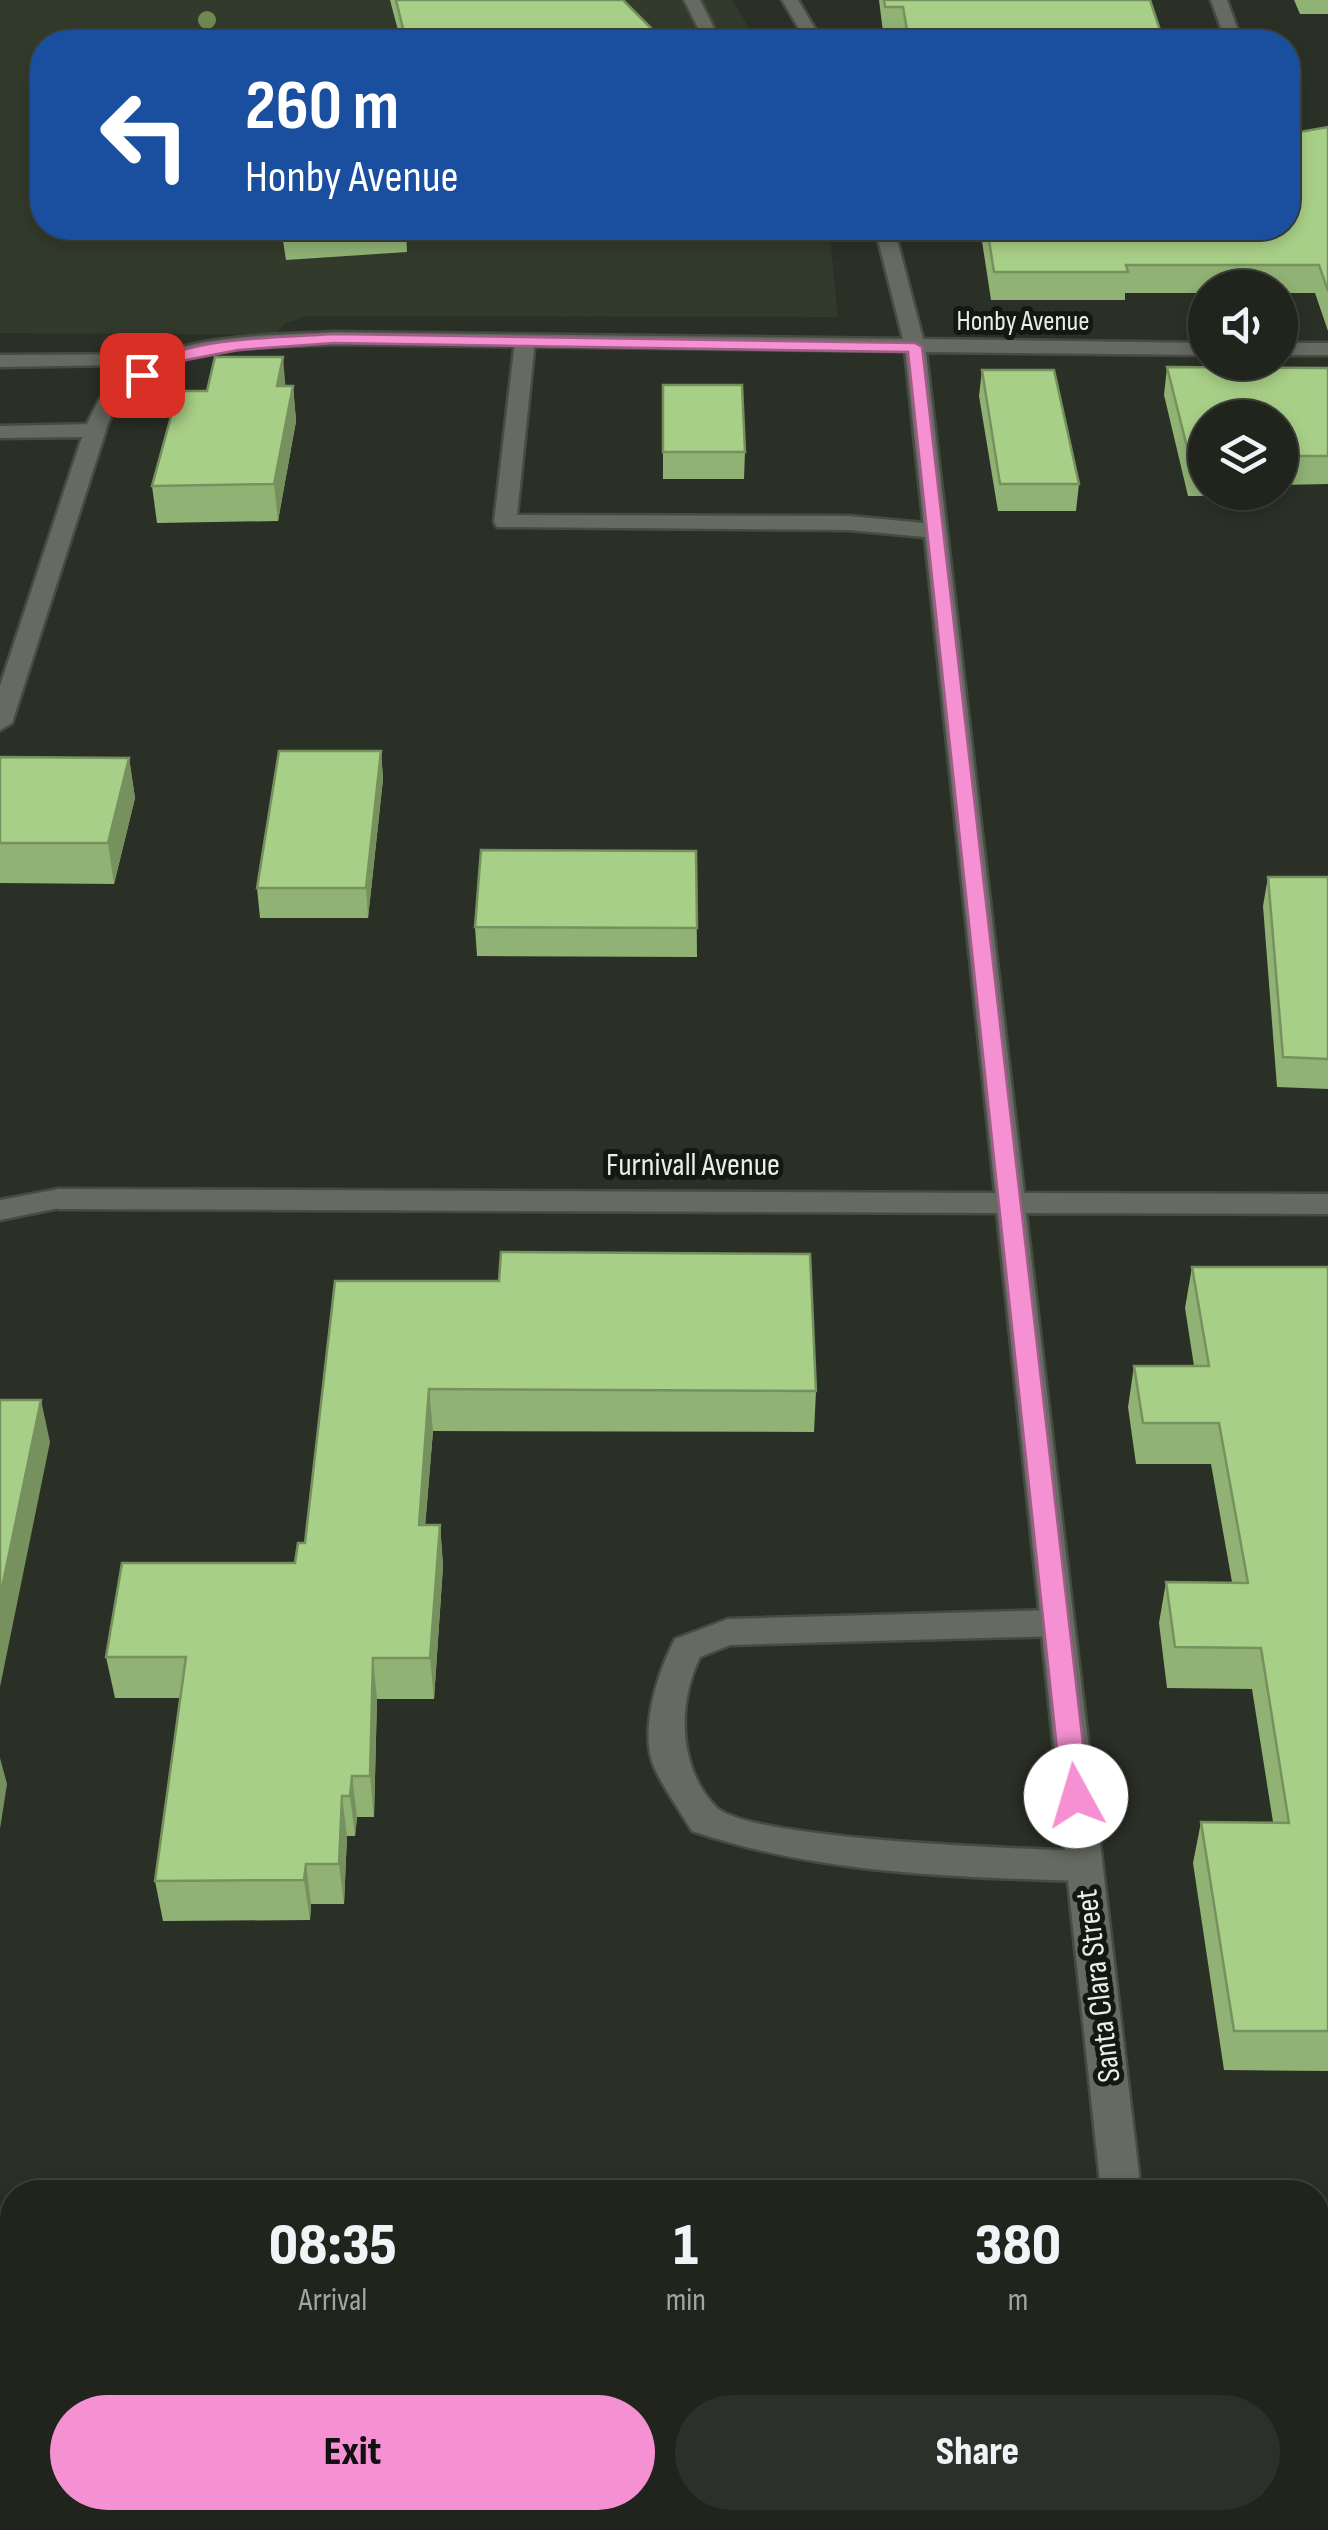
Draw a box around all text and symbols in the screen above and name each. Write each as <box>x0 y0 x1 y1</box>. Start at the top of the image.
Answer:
text: 260 m <box>245 65 399 149</box>
icon: left <box>80 70 210 200</box>
text: Honby Avenue <box>245 150 459 205</box>
map controls <box>1188 270 1298 510</box>
button: sound <box>1188 270 1298 380</box>
street label: Honby Avenue <box>957 305 1089 338</box>
pin <box>100 333 185 418</box>
icon: arrive <box>115 348 170 403</box>
button: layers <box>1188 400 1298 510</box>
street label: Furnivall Avenue <box>606 1146 780 1185</box>
position arrow <box>1024 1744 1128 1848</box>
street label: Santa Clara Street <box>1067 1887 1130 2085</box>
text: 08:35 <box>269 2210 397 2282</box>
text: 1 <box>674 2210 698 2282</box>
text: 380 <box>975 2210 1061 2282</box>
text: Arrival <box>298 2281 367 2320</box>
text: min <box>666 2281 706 2320</box>
text: m <box>1008 2281 1028 2320</box>
button: Exit <box>50 2395 655 2510</box>
button: Share <box>675 2395 1280 2510</box>

